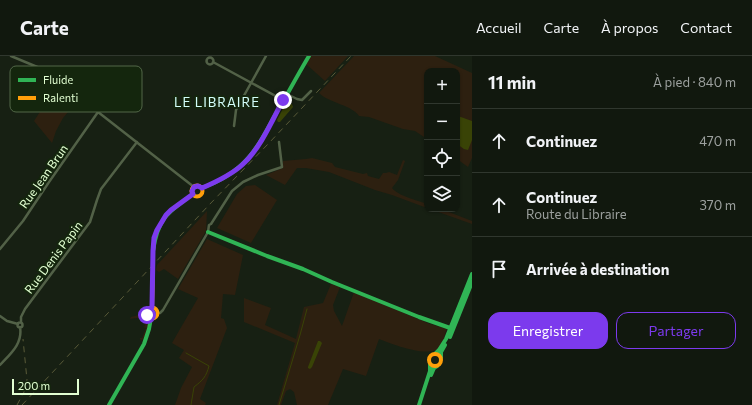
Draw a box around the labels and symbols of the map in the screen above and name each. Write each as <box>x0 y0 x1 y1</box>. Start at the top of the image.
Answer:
legend <box>10 66 142 112</box>
text: Fluide <box>43 73 73 86</box>
text: Ralenti <box>43 91 79 104</box>
route end <box>274 91 292 109</box>
district label: LE LIBRAIRE <box>174 94 260 110</box>
street label: Rue Jean Brun <box>16 141 71 211</box>
street label: Rue Denis Papin <box>21 218 85 296</box>
route start <box>138 306 156 324</box>
scale bar <box>12 377 79 396</box>

